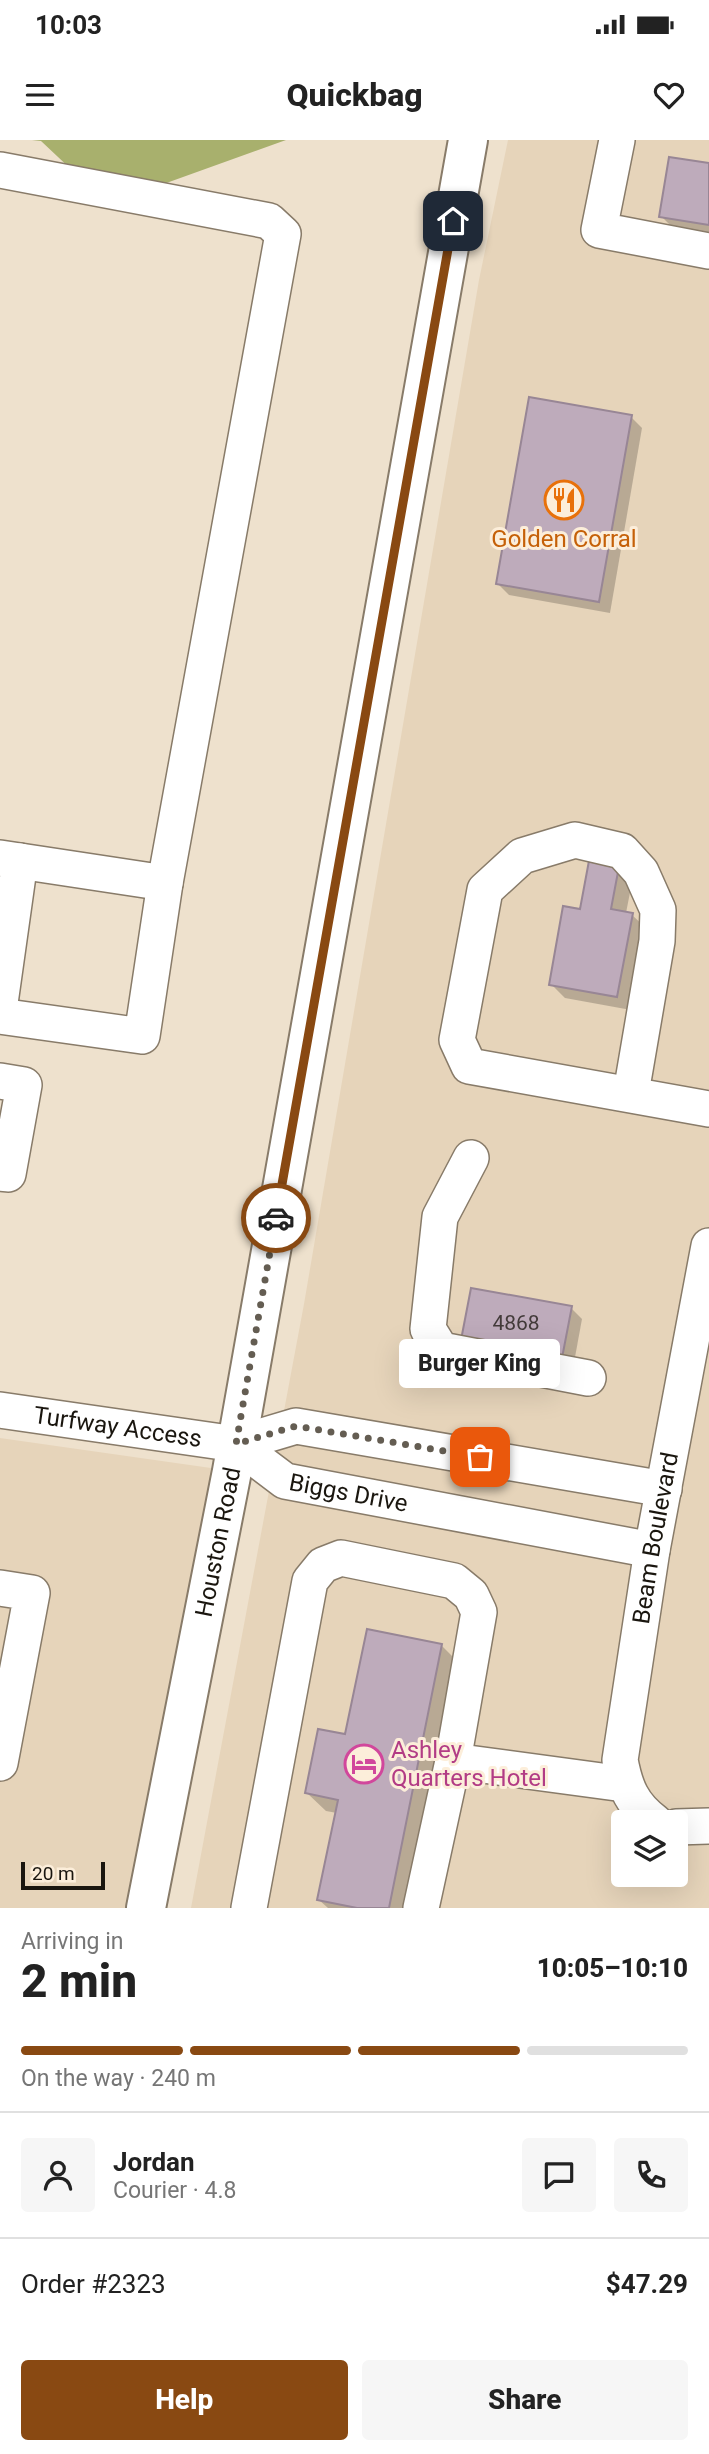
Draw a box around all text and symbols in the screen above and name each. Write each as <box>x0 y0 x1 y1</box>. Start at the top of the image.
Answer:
text: 10:03 <box>35 10 102 40</box>
icon: menu <box>21 76 59 114</box>
text: Quickbag <box>286 76 423 114</box>
icon: heart <box>650 76 688 114</box>
pin <box>423 191 483 251</box>
icon: home <box>434 202 472 240</box>
restaurant icon: Golden Corral <box>543 479 585 521</box>
place label: Golden Corral <box>491 525 637 553</box>
courier <box>241 1183 311 1253</box>
icon: car <box>257 1199 295 1237</box>
house number: 4868 <box>492 1311 540 1335</box>
callout: Burger King <box>400 1338 560 1387</box>
text: Burger King <box>418 1350 541 1377</box>
street label: Turfway Access <box>32 1401 204 1453</box>
pin <box>450 1427 510 1487</box>
icon: bag <box>461 1438 499 1476</box>
street label: Beam Boulevard <box>627 1450 684 1626</box>
street label: Houston Road <box>190 1465 246 1619</box>
street label: Biggs Drive <box>287 1468 410 1518</box>
place label: Ashley Quarters Hotel <box>391 1736 547 1792</box>
hotel icon: Ashley Quarters Hotel <box>343 1743 385 1785</box>
map controls <box>611 1810 688 1887</box>
button: layers <box>611 1810 688 1887</box>
scale bar <box>21 1859 105 1891</box>
text: 20 m <box>32 1862 75 1885</box>
text: Arriving in <box>21 1928 124 1955</box>
text: 10:05–10:10 <box>537 1953 688 1983</box>
text: 2 min <box>21 1954 137 2008</box>
text: On the way · 240 m <box>21 2065 216 2092</box>
button: person <box>21 2138 95 2212</box>
button: chat <box>522 2138 596 2212</box>
button: phone <box>614 2138 688 2212</box>
text: Jordan <box>113 2147 195 2177</box>
text: Courier · 4.8 <box>113 2177 236 2204</box>
text: Order #2323 <box>21 2269 166 2299</box>
text: $47.29 <box>606 2269 688 2299</box>
button: Help <box>21 2360 348 2440</box>
button: Share <box>362 2360 688 2440</box>

